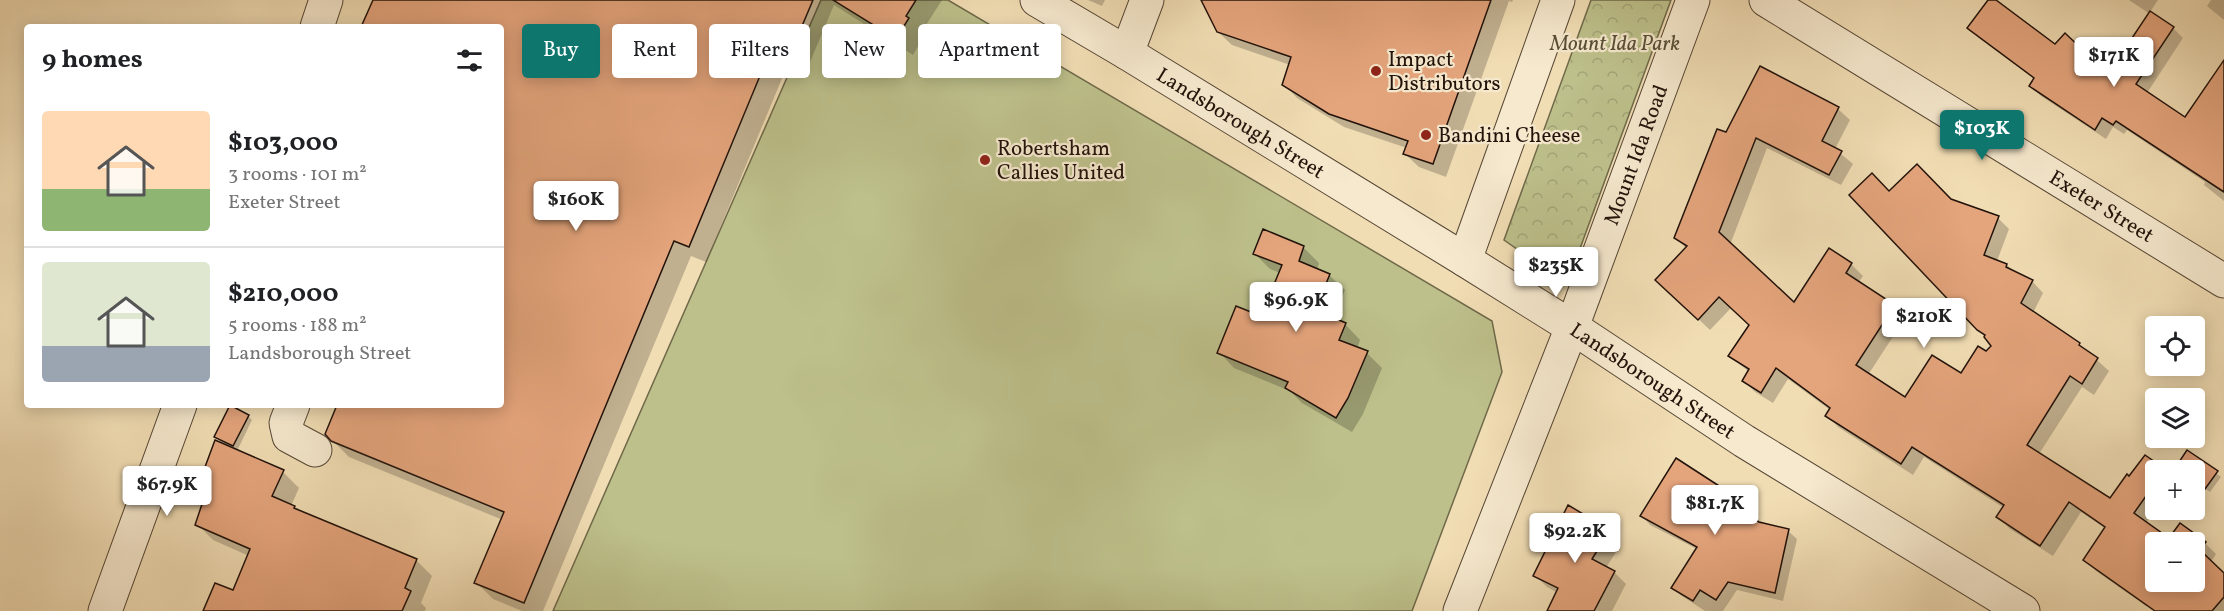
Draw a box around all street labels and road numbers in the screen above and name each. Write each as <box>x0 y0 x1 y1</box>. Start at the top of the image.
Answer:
street label: Landsborough Street <box>1150 61 1330 187</box>
street label: Mount Ida Road <box>1598 81 1676 230</box>
street label: Exeter Street <box>2043 164 2159 251</box>
street label: Landsborough Street <box>1564 316 1740 447</box>

